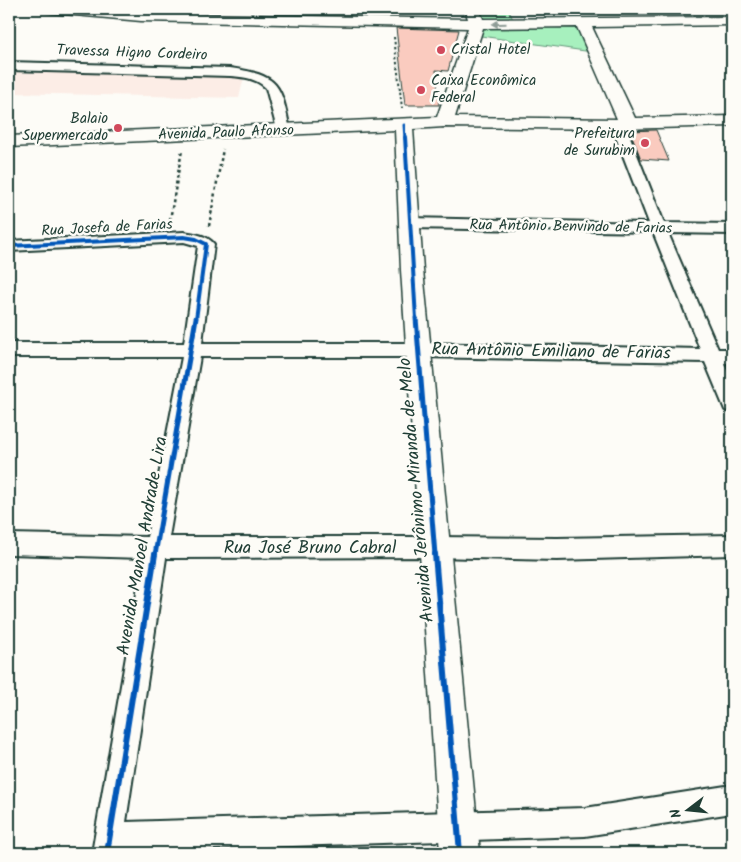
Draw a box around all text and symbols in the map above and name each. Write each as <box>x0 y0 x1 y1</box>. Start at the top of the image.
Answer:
one-way arrow <box>491 20 507 28</box>
street label: Travessa Higno Cordeiro <box>56 38 208 68</box>
place label: Cristal Hotel <box>451 38 531 62</box>
marker: Cristal Hotel <box>435 44 447 56</box>
place label: Caixa Econômica Federal <box>431 69 536 110</box>
marker: Caixa Econômica Federal <box>415 84 427 96</box>
place label: Balaio Supermercado <box>22 107 108 148</box>
street label: Avenida Paulo Afonso <box>158 119 295 147</box>
marker: Balaio Supermercado <box>112 122 124 134</box>
place label: Prefeitura de Surubim <box>564 122 635 163</box>
marker: Prefeitura de Surubim <box>639 137 651 149</box>
street label: Rua Josefa de Farias <box>41 213 174 243</box>
street label: Rua Antônio Benvindo de Farias <box>469 213 673 241</box>
street label: Rua Antônio Emiliano de Farias <box>431 335 671 369</box>
street label: Avenida Jerônimo Miranda de Melo <box>391 356 443 624</box>
street label: Avenida Manoel Andrade Lira <box>109 434 177 658</box>
street label: Rua José Bruno Cabral <box>224 534 397 563</box>
north arrow <box>664 784 714 834</box>
text: N <box>665 806 688 821</box>

